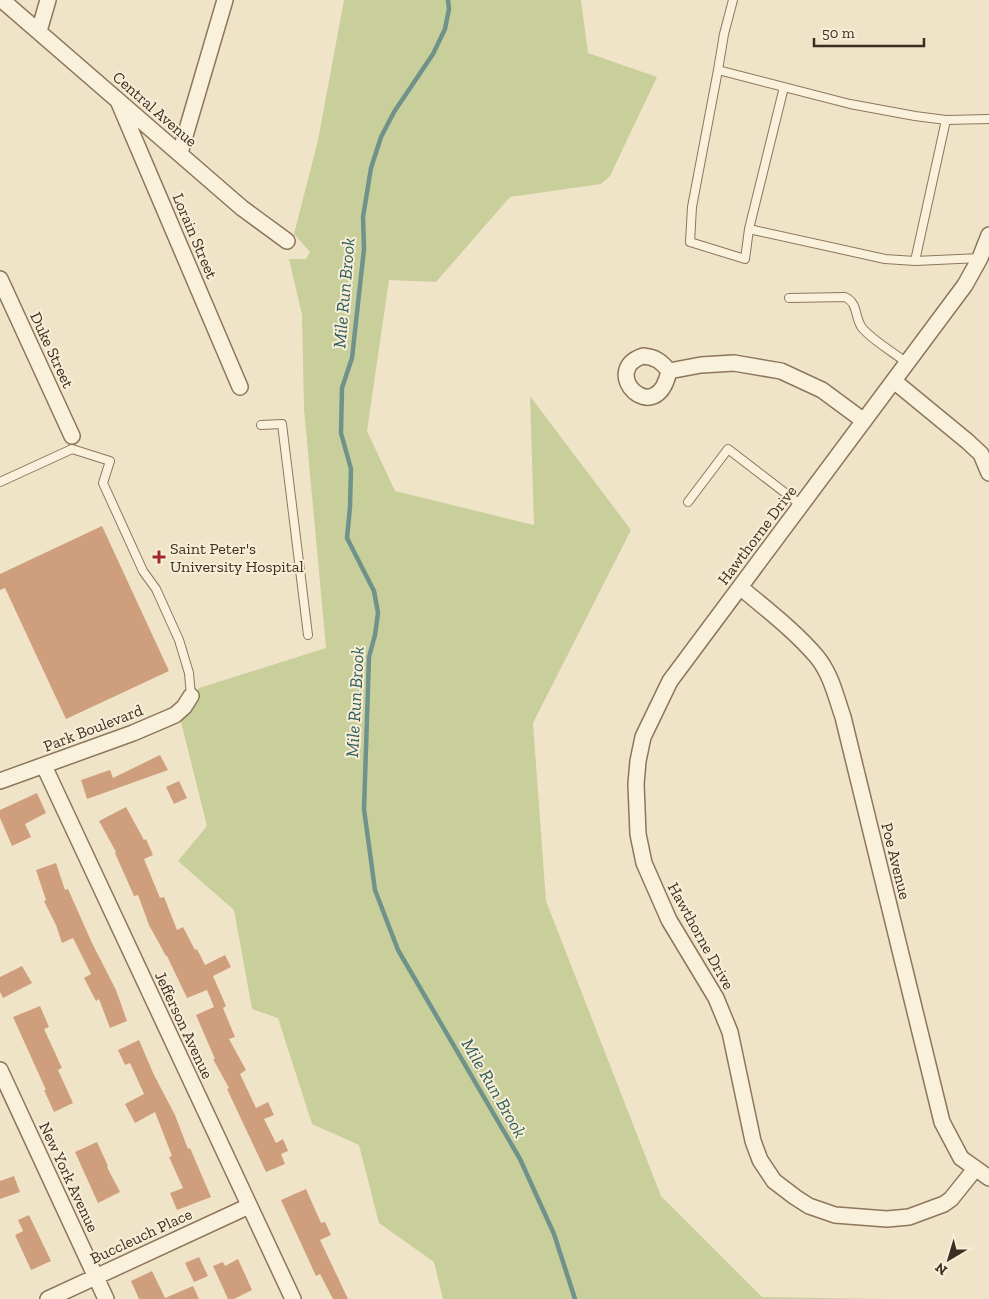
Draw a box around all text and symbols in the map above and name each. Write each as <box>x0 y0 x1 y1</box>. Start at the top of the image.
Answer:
scale bar <box>814 15 924 47</box>
text: 50 m <box>822 24 855 42</box>
street label: Central Avenue <box>109 67 201 151</box>
street label: Lorain Street <box>169 190 222 282</box>
water label: Mile Run Brook <box>328 237 360 349</box>
street label: Duke Street <box>26 309 78 391</box>
street label: Hawthorne Drive <box>713 482 801 588</box>
place label: Saint Peter's University Hospital <box>170 539 304 576</box>
marker: Saint Peter's University Hospital <box>152 550 166 564</box>
water label: Mile Run Brook <box>341 646 369 758</box>
street label: Park Boulevard <box>41 700 146 756</box>
street label: Poe Avenue <box>877 821 915 901</box>
street label: Hawthorne Drive <box>664 879 738 993</box>
street label: Jefferson Avenue <box>151 968 217 1082</box>
water label: Mile Run Brook <box>457 1034 531 1142</box>
street label: New York Avenue <box>35 1119 103 1235</box>
street label: Buccleuch Place <box>87 1204 195 1268</box>
north arrow <box>924 1234 974 1284</box>
text: N <box>932 1259 951 1279</box>

